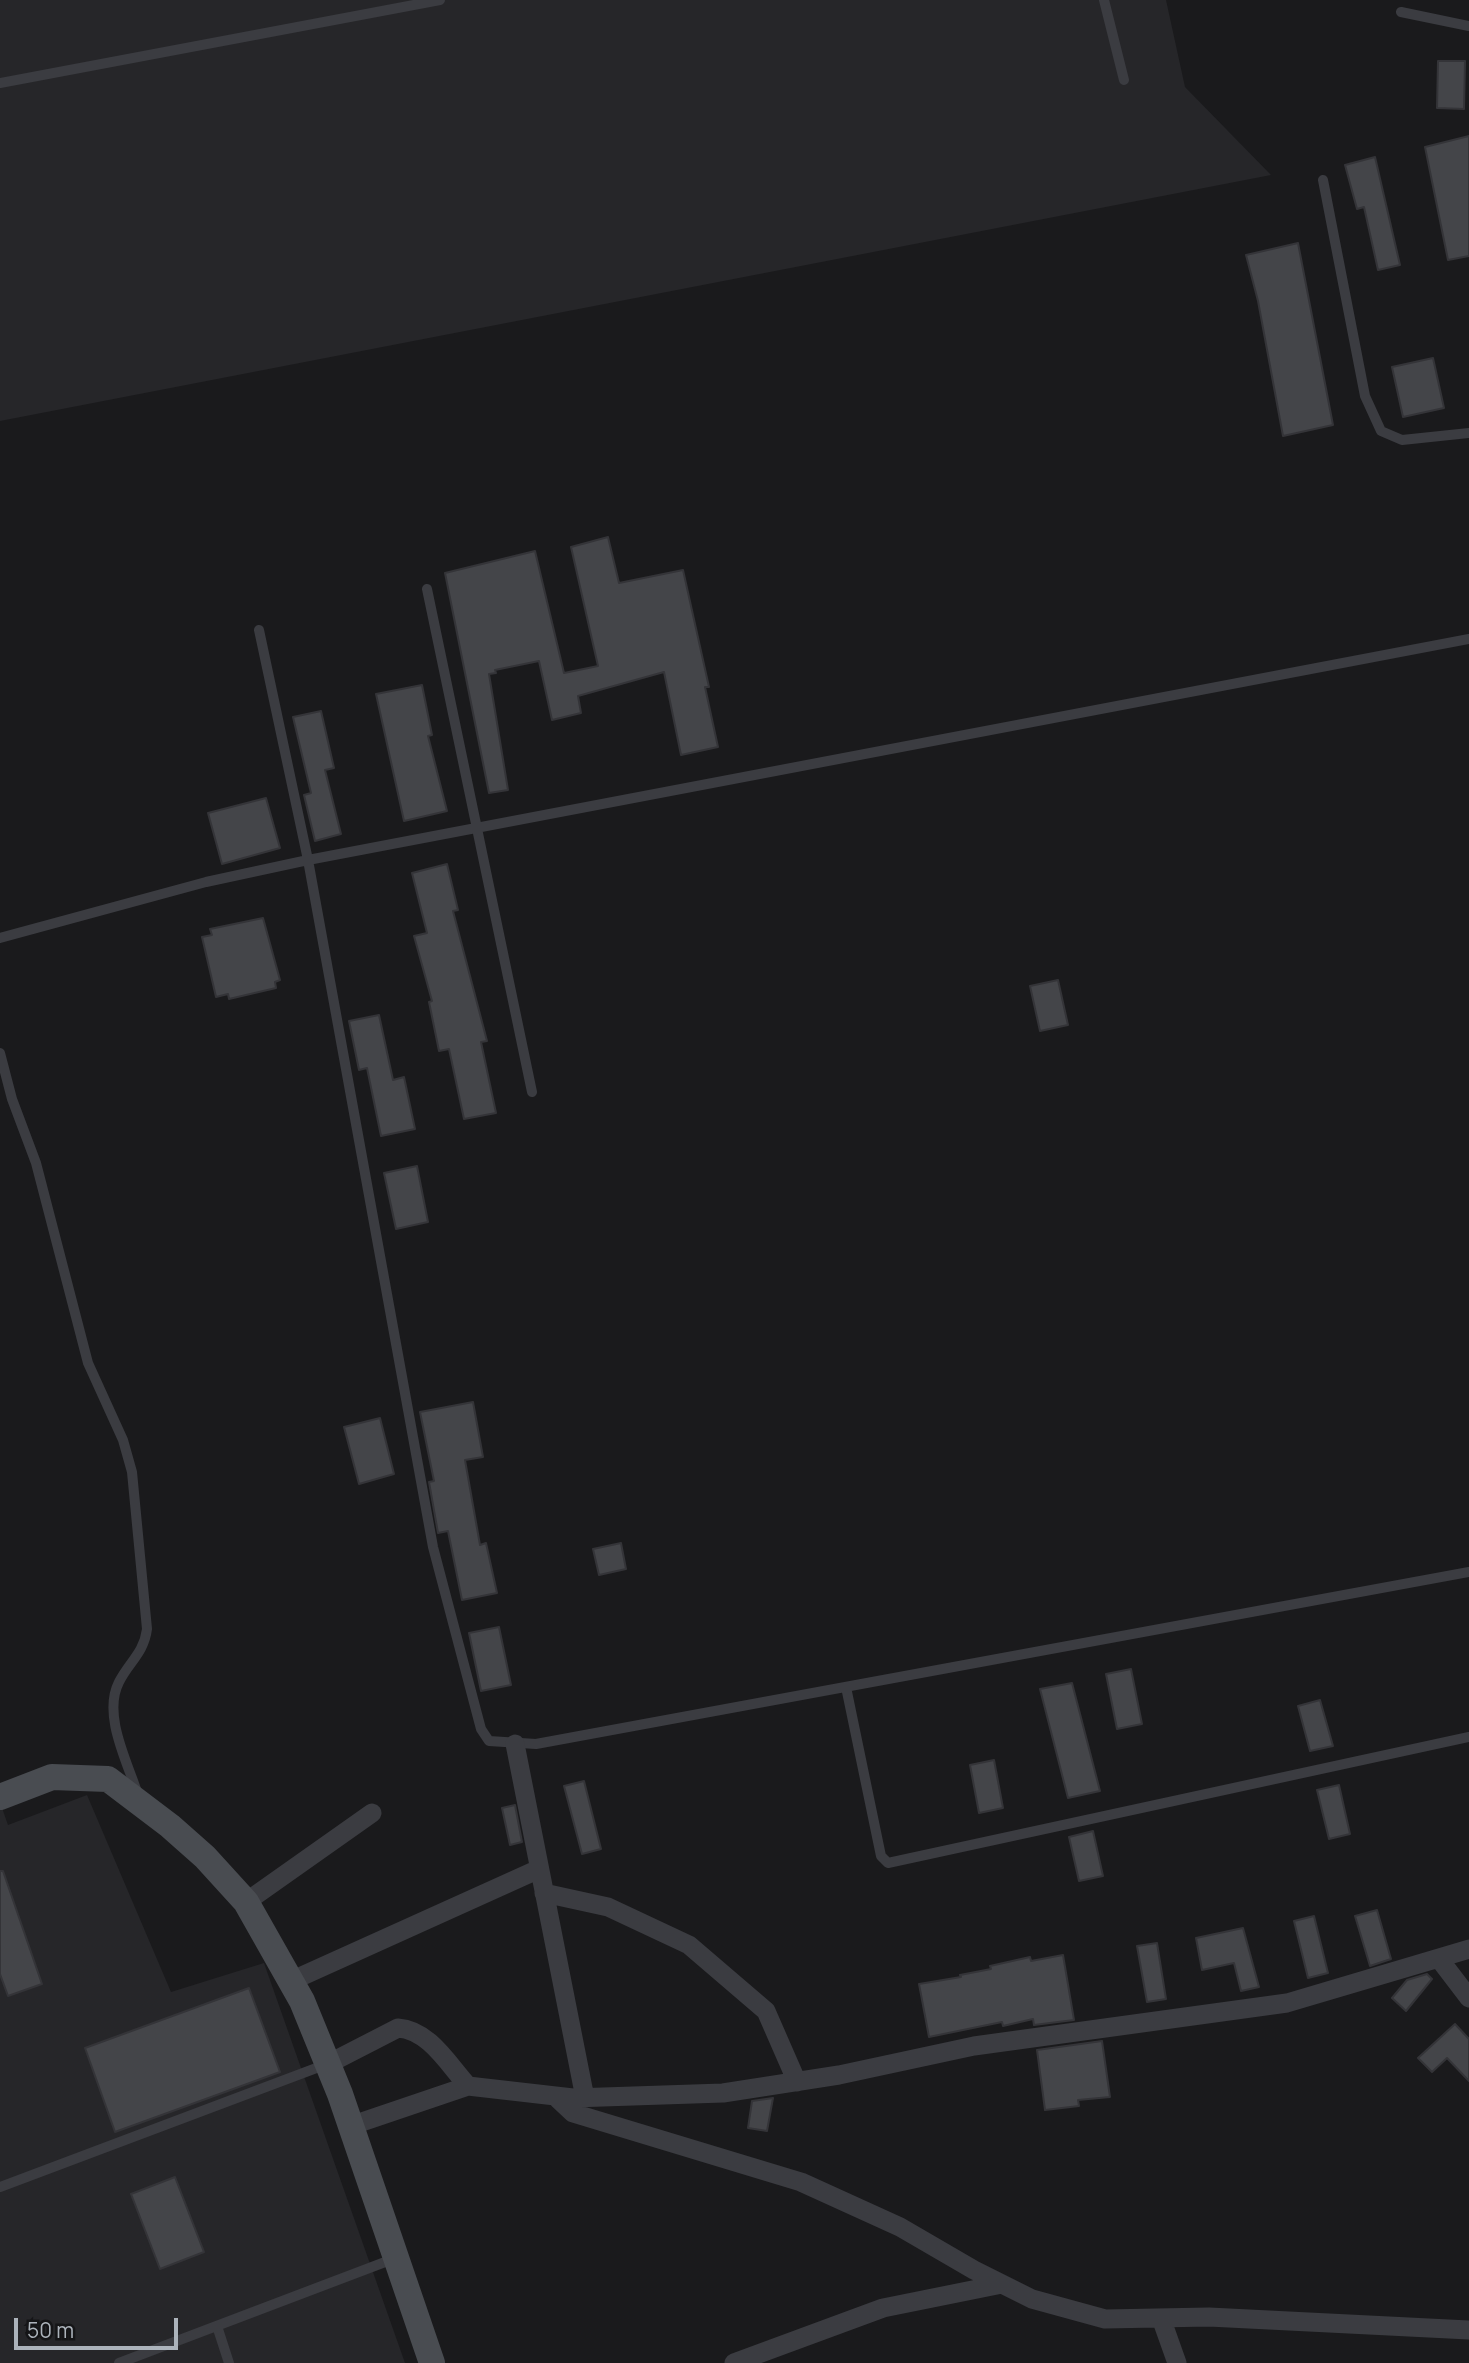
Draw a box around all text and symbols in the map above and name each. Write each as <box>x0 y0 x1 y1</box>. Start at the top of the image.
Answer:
scale bar <box>18 2304 182 2348</box>
text: 50 m <box>27 2316 74 2344</box>

